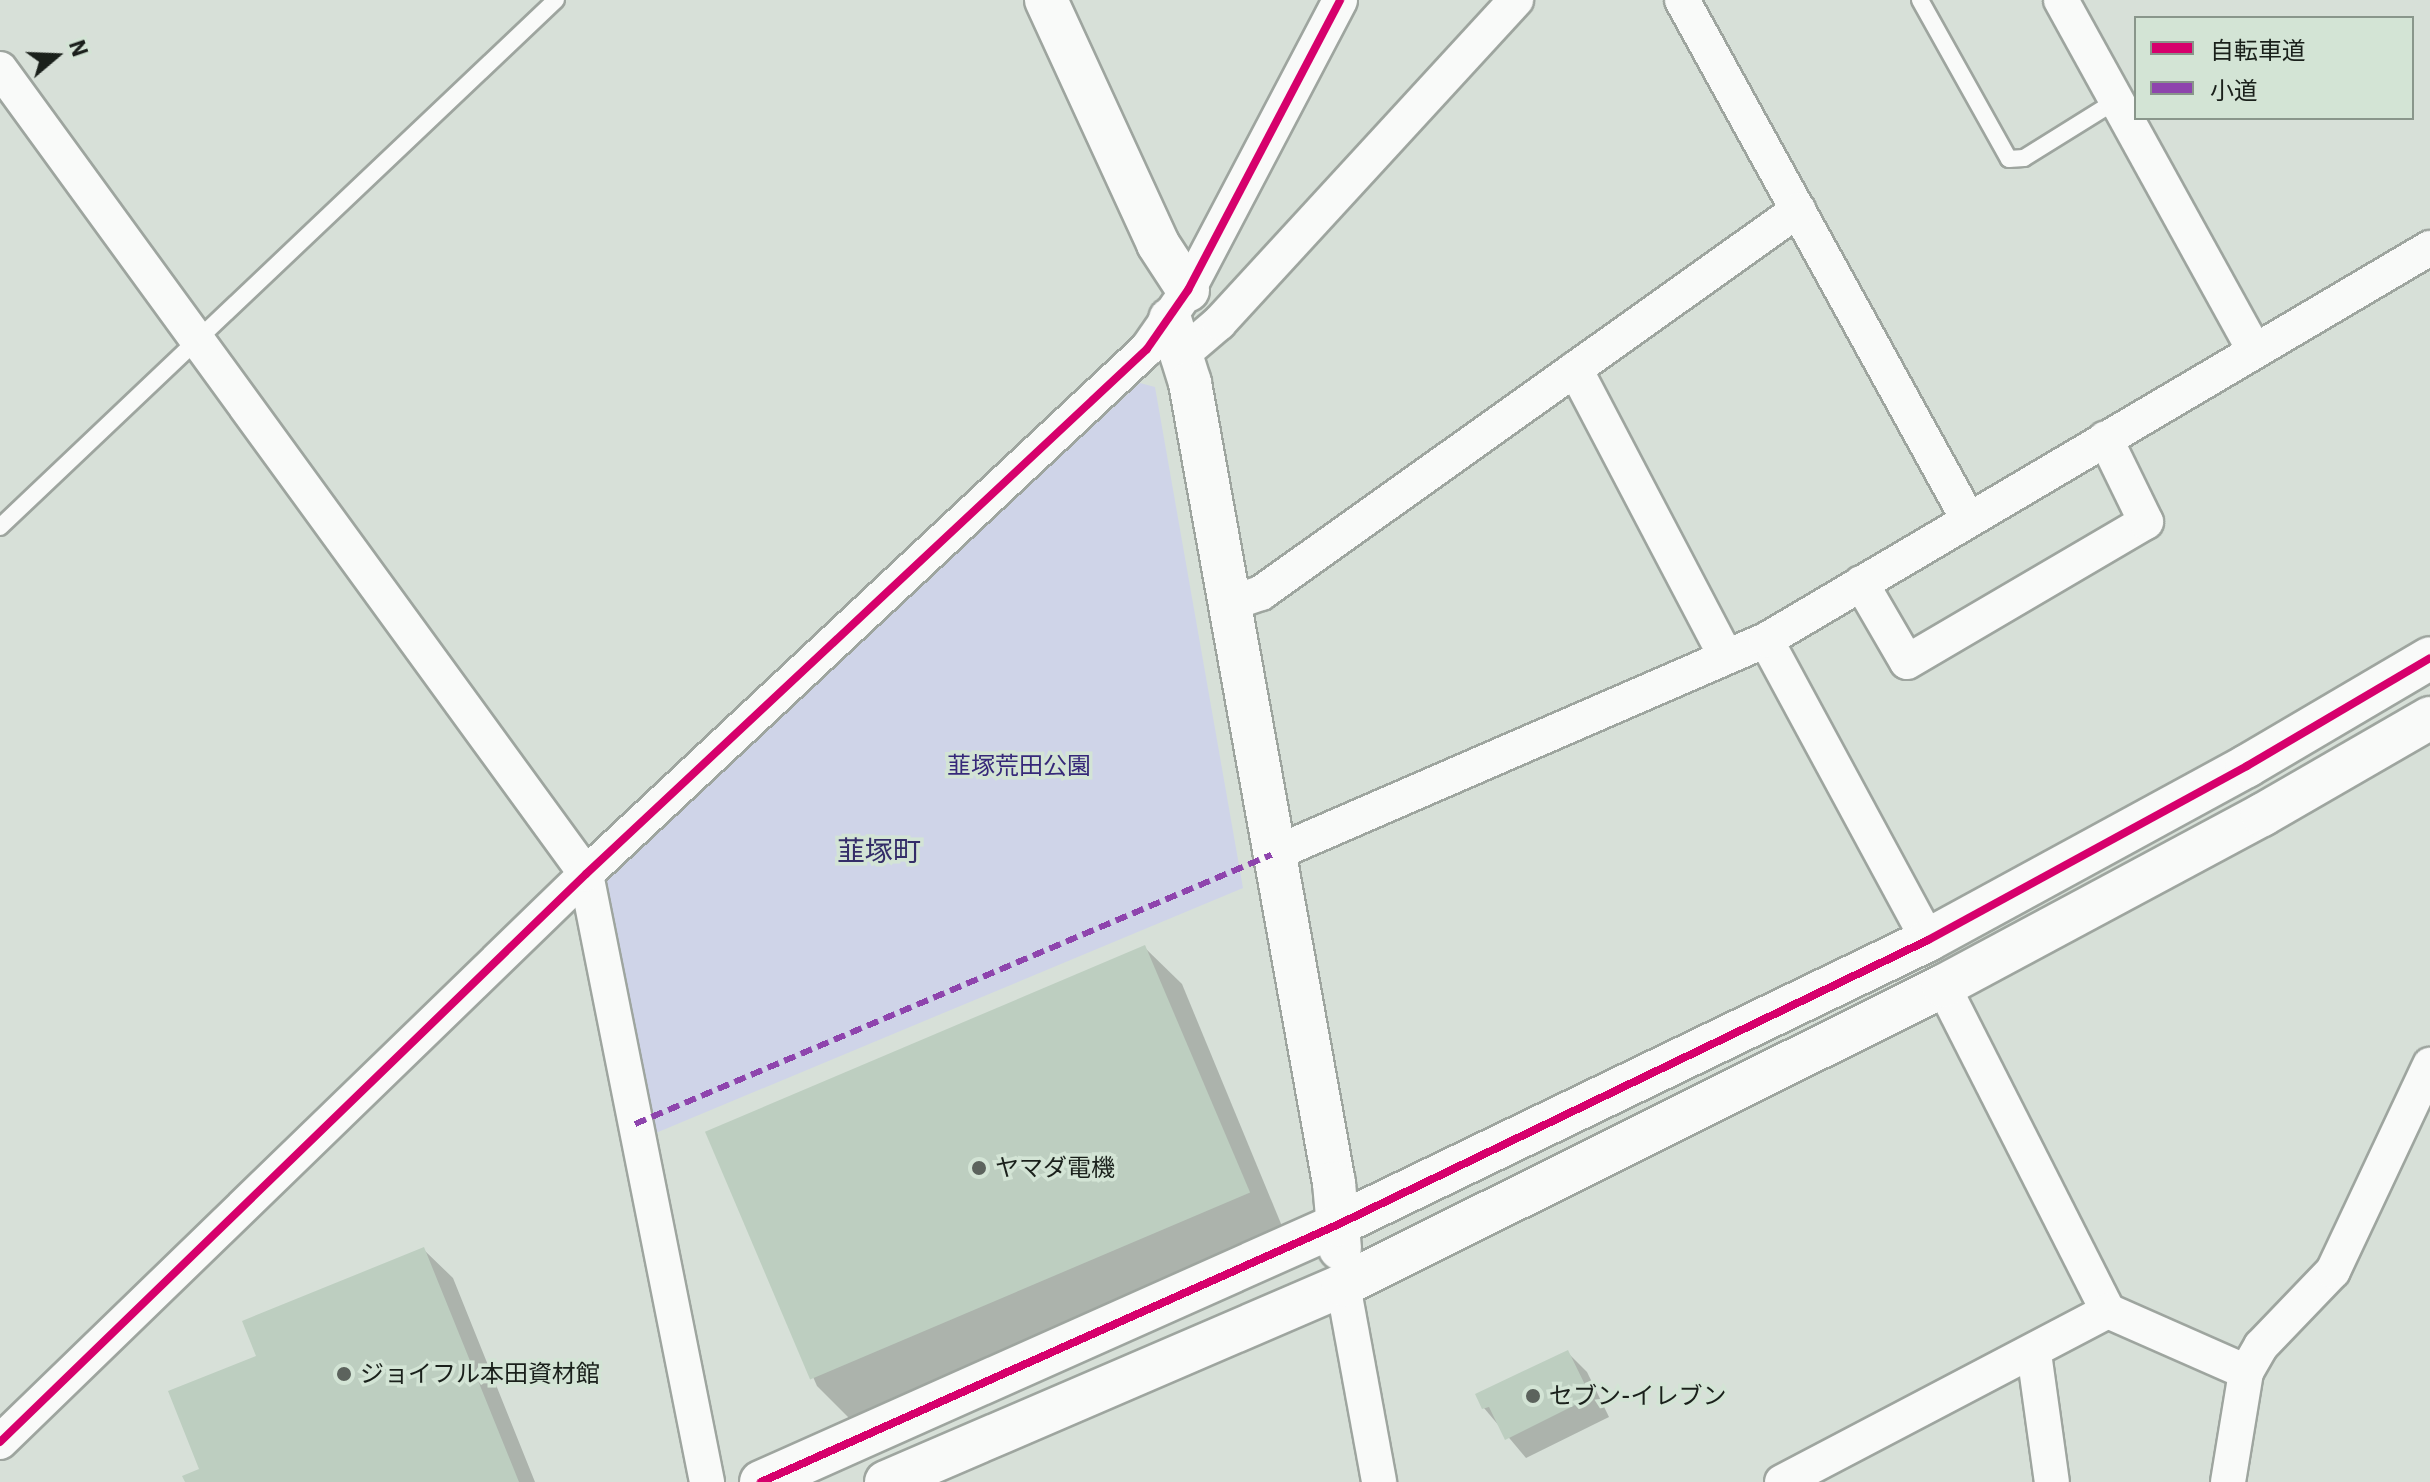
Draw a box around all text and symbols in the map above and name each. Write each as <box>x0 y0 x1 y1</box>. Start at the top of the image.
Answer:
north arrow <box>16 16 96 96</box>
legend <box>2134 16 2414 120</box>
text: 自転車道 <box>2210 34 2306 66</box>
text: N <box>63 36 95 60</box>
text: 小道 <box>2210 74 2258 106</box>
park label: 韮塚荒田公園 <box>947 752 1091 780</box>
district label: 韮塚町 <box>837 834 921 868</box>
place label: ヤマダ電機 <box>995 1154 1115 1182</box>
marker: ヤマダ電機 <box>970 1159 988 1177</box>
place label: ジョイフル本田資材館 <box>360 1360 600 1388</box>
marker: ジョイフル本田資材館 <box>335 1365 353 1383</box>
place label: セブン-イレブン <box>1549 1382 1727 1410</box>
marker: セブン-イレブン <box>1524 1387 1542 1405</box>

